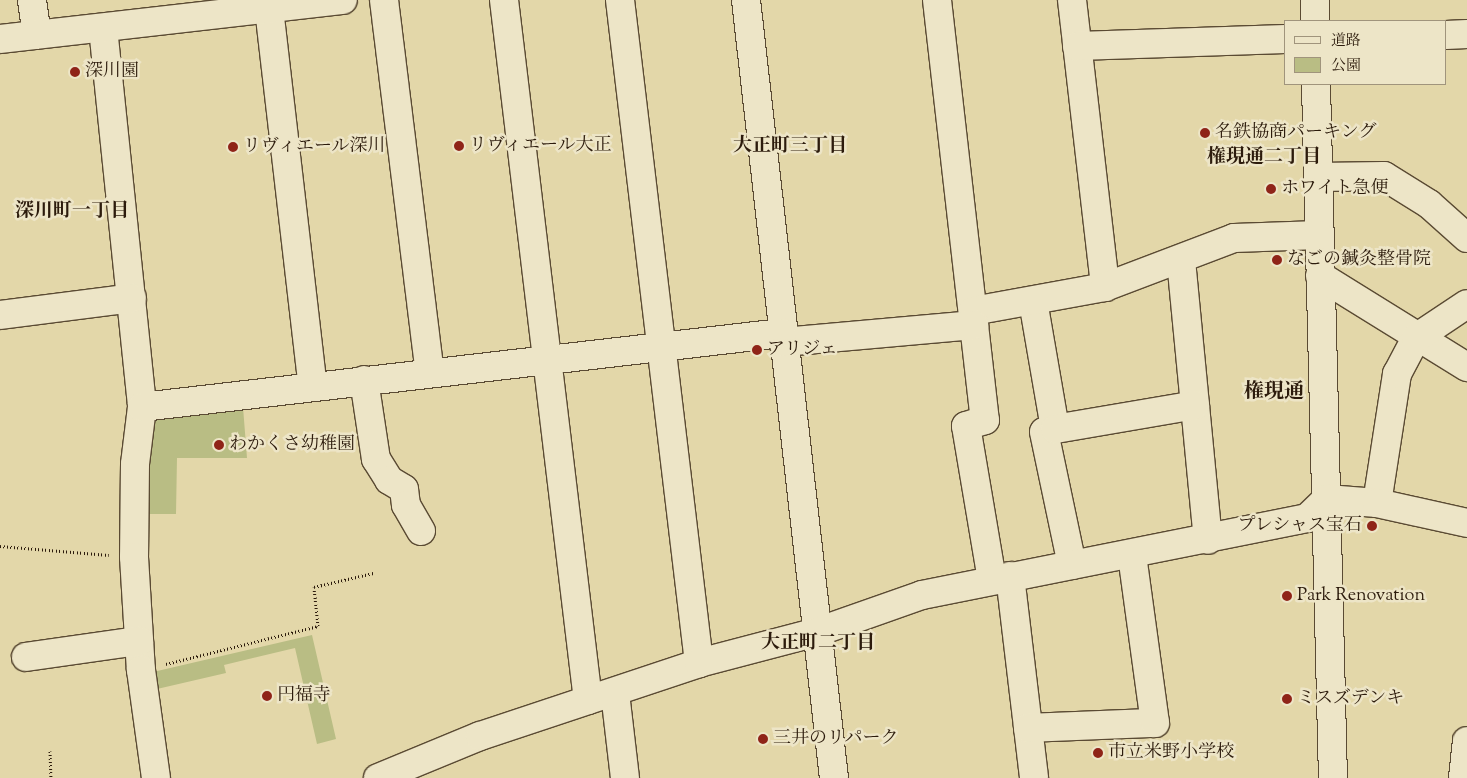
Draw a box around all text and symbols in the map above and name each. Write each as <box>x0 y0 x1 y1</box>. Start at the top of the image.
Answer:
legend <box>1284 20 1447 85</box>
text: 道路 <box>1331 31 1361 52</box>
text: 公園 <box>1331 56 1361 77</box>
place label: 深川園 <box>85 61 139 83</box>
marker: 深川園 <box>69 66 81 78</box>
place label: 名鉄協商パーキング <box>1215 122 1377 144</box>
marker: 名鉄協商パーキング <box>1199 127 1211 139</box>
place label: リヴィエール大正 <box>469 135 613 157</box>
place label: リヴィエール深川 <box>243 136 387 158</box>
district label: 大正町三丁目 <box>733 136 847 158</box>
marker: リヴィエール大正 <box>453 140 465 152</box>
marker: リヴィエール深川 <box>227 141 239 153</box>
district label: 権現通二丁目 <box>1207 147 1321 169</box>
place label: ホワイト急便 <box>1281 178 1389 200</box>
marker: ホワイト急便 <box>1265 183 1277 195</box>
district label: 深川町一丁目 <box>15 201 129 223</box>
place label: なごの鍼灸整骨院 <box>1287 249 1431 271</box>
marker: なごの鍼灸整骨院 <box>1271 254 1283 266</box>
place label: アリジェ <box>767 339 839 361</box>
marker: アリジェ <box>751 344 763 356</box>
district label: 権現通 <box>1244 380 1304 404</box>
place label: わかくさ幼稚園 <box>229 434 355 456</box>
marker: わかくさ幼稚園 <box>213 439 225 451</box>
place label: プレシャス宝石 <box>1236 515 1362 537</box>
marker: プレシャス宝石 <box>1366 520 1378 532</box>
place label: Park Renovation <box>1297 585 1425 607</box>
marker: Park Renovation <box>1281 590 1293 602</box>
district label: 大正町二丁目 <box>761 633 875 655</box>
place label: 円福寺 <box>277 685 331 707</box>
place label: ミスズデンキ <box>1297 688 1405 710</box>
marker: 円福寺 <box>261 690 273 702</box>
marker: ミスズデンキ <box>1281 693 1293 705</box>
place label: 三井のリパーク <box>773 728 899 750</box>
marker: 三井のリパーク <box>757 733 769 745</box>
place label: 市立米野小学校 <box>1108 742 1234 764</box>
marker: 市立米野小学校 <box>1092 747 1104 759</box>

